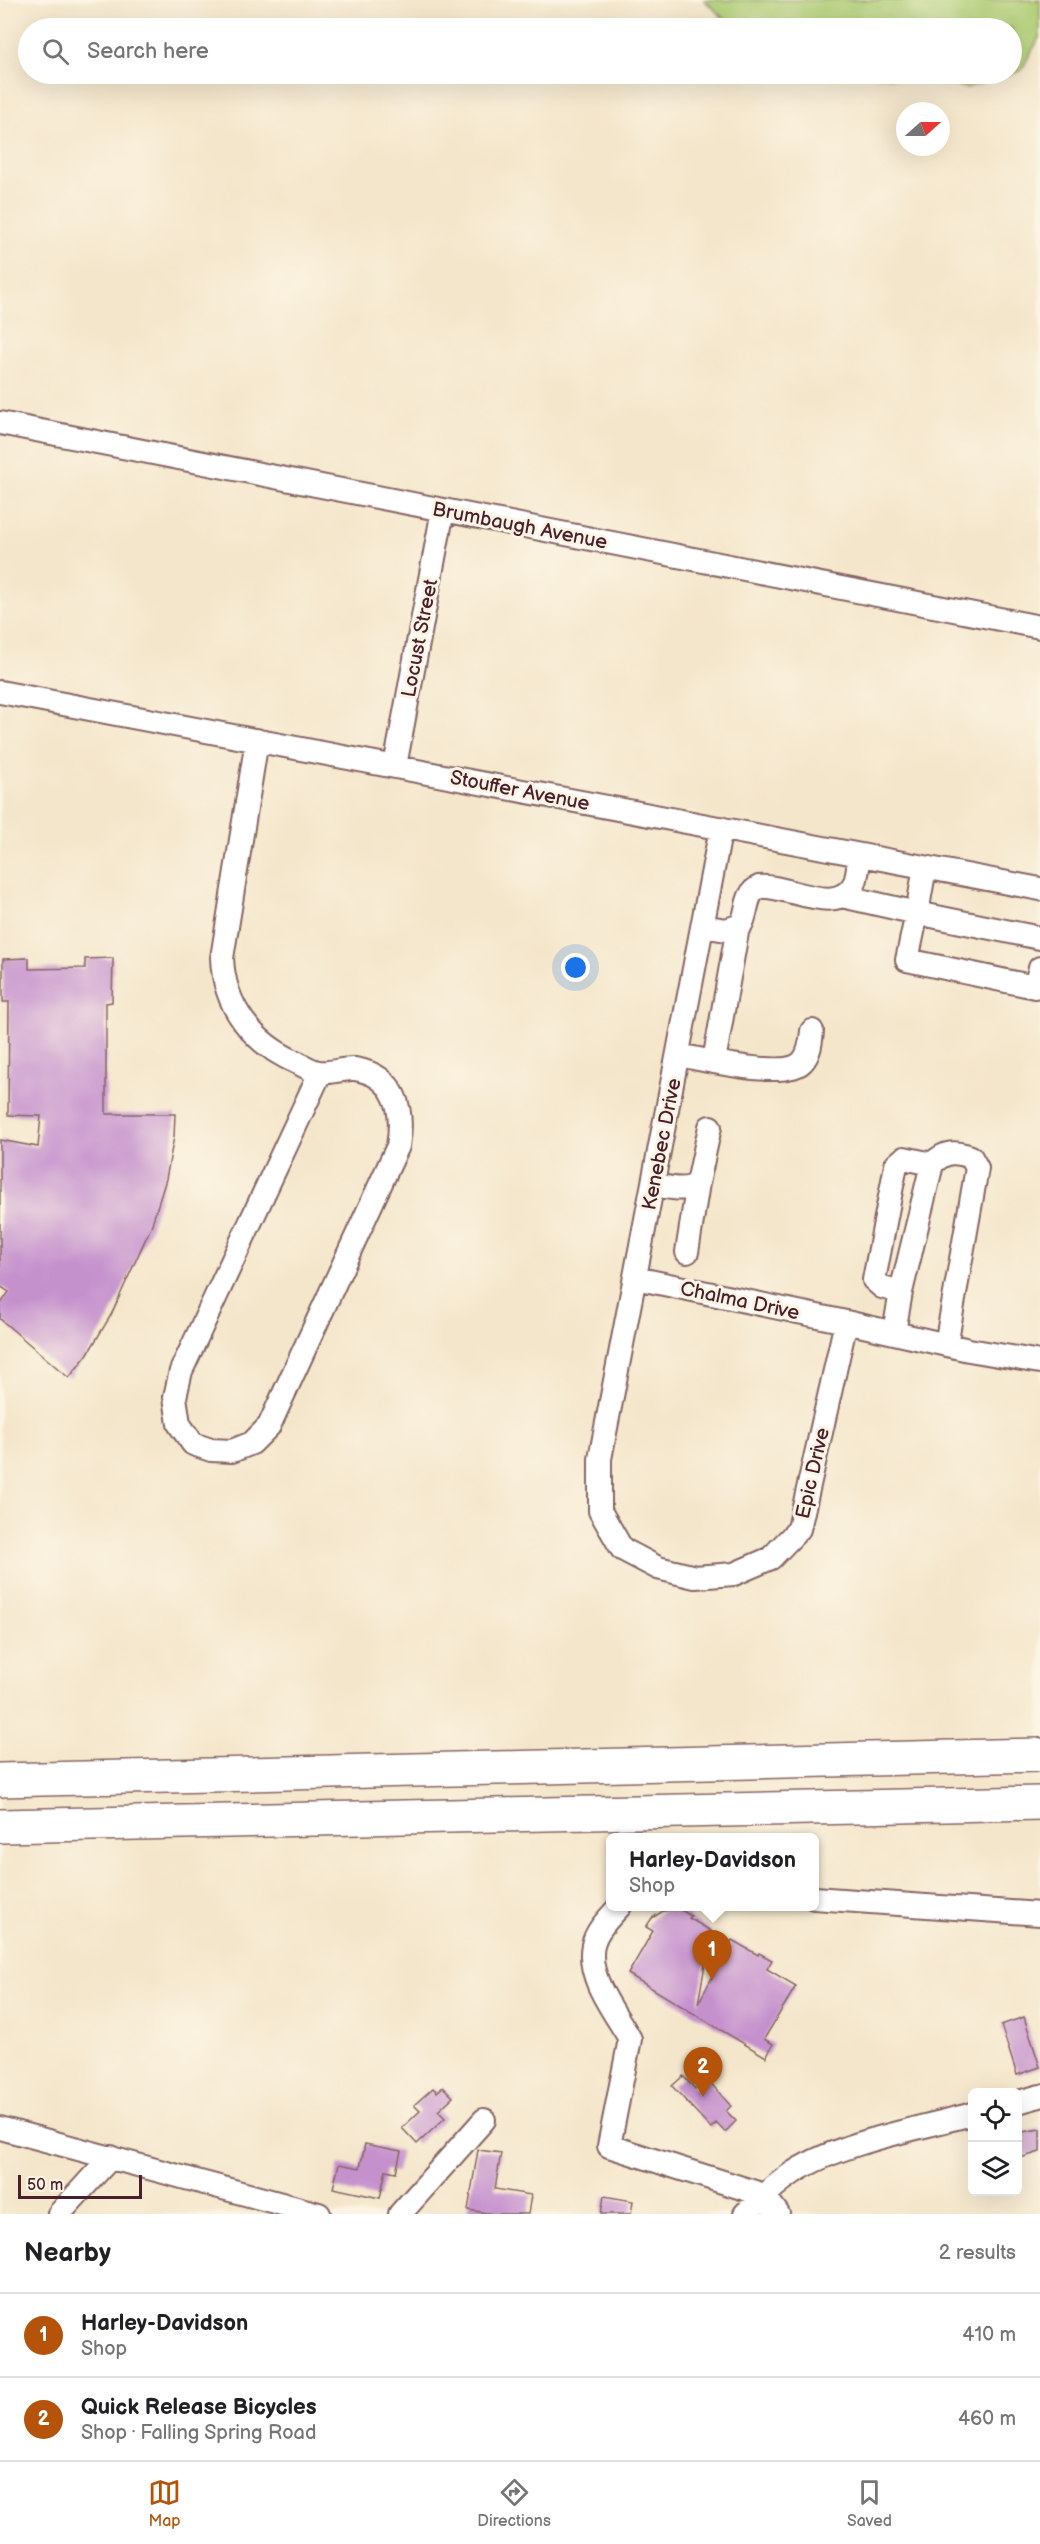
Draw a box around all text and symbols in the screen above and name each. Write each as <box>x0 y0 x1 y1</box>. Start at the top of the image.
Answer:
search box <box>18 18 1022 84</box>
icon: search <box>39 35 72 68</box>
text: Search here <box>87 38 209 65</box>
north arrow <box>896 102 950 156</box>
street label: Brumbaugh Avenue <box>430 497 609 555</box>
street label: Locust Street <box>397 577 443 699</box>
street label: Stouffer Avenue <box>448 766 592 816</box>
your location <box>561 953 590 982</box>
street label: Kenebec Drive <box>637 1076 687 1212</box>
street label: Chalma Drive <box>678 1277 802 1325</box>
street label: Epic Drive <box>791 1425 835 1521</box>
popup <box>606 1833 819 1911</box>
text: Harley-Davidson <box>629 1847 796 1874</box>
text: Shop <box>629 1874 675 1898</box>
pin: 1 <box>692 1930 732 1980</box>
pin: 2 <box>684 2048 722 2097</box>
map controls <box>968 2088 1022 2196</box>
button: locate <box>968 2088 1022 2142</box>
button: layers <box>968 2142 1022 2196</box>
scale bar <box>18 2172 142 2200</box>
text: 50 m <box>27 2176 63 2195</box>
text: Nearby <box>24 2238 111 2269</box>
text: 2 results <box>939 2241 1016 2265</box>
text: Harley-Davidson <box>81 2310 248 2337</box>
text: 1 <box>39 2323 48 2347</box>
text: 410 m <box>962 2323 1016 2347</box>
text: Shop <box>81 2337 127 2361</box>
text: Quick Release Bicycles <box>81 2394 317 2421</box>
text: 2 <box>38 2407 49 2431</box>
text: 460 m <box>958 2407 1016 2431</box>
text: Shop · Falling Spring Road <box>81 2421 316 2445</box>
tab: Map <box>148 2476 181 2531</box>
tab: Directions <box>477 2476 551 2531</box>
tab: Saved <box>847 2476 892 2531</box>

